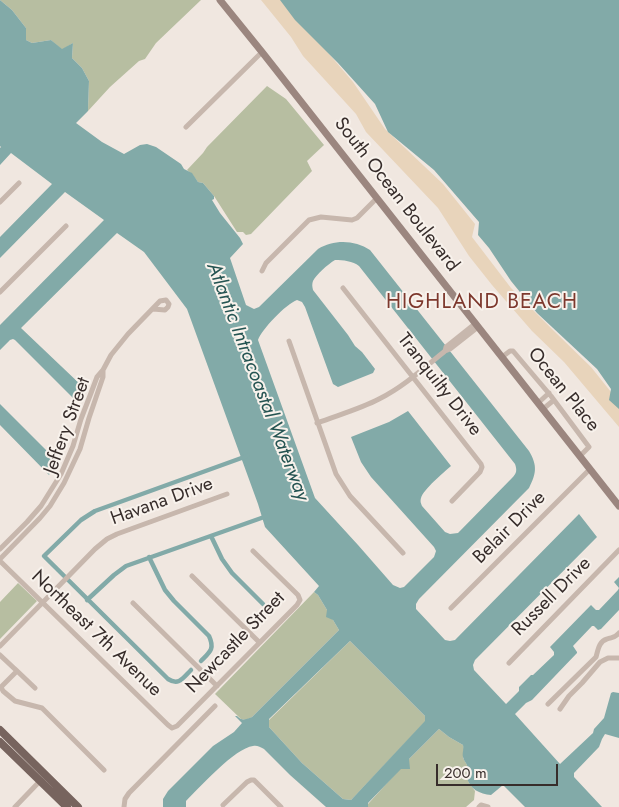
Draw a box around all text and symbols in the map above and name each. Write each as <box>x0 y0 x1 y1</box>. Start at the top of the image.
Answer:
street label: South Ocean Boulevard <box>329 113 463 277</box>
water label: Atlantic Intracoastal Waterway <box>200 259 314 505</box>
district label: HIGHLAND BEACH <box>384 290 580 316</box>
street label: Tranquilty Drive <box>392 329 486 441</box>
street label: Ocean Place <box>522 343 604 437</box>
street label: Jeffery Street <box>40 374 96 478</box>
street label: Havana Drive <box>108 473 216 531</box>
street label: Belair Drive <box>469 487 551 569</box>
street label: Russell Drive <box>508 553 596 641</box>
street label: Northeast 7th Avenue <box>26 566 166 702</box>
street label: Newcastle Street <box>182 587 290 699</box>
scale bar <box>439 754 562 786</box>
text: 200 m <box>444 762 487 784</box>

